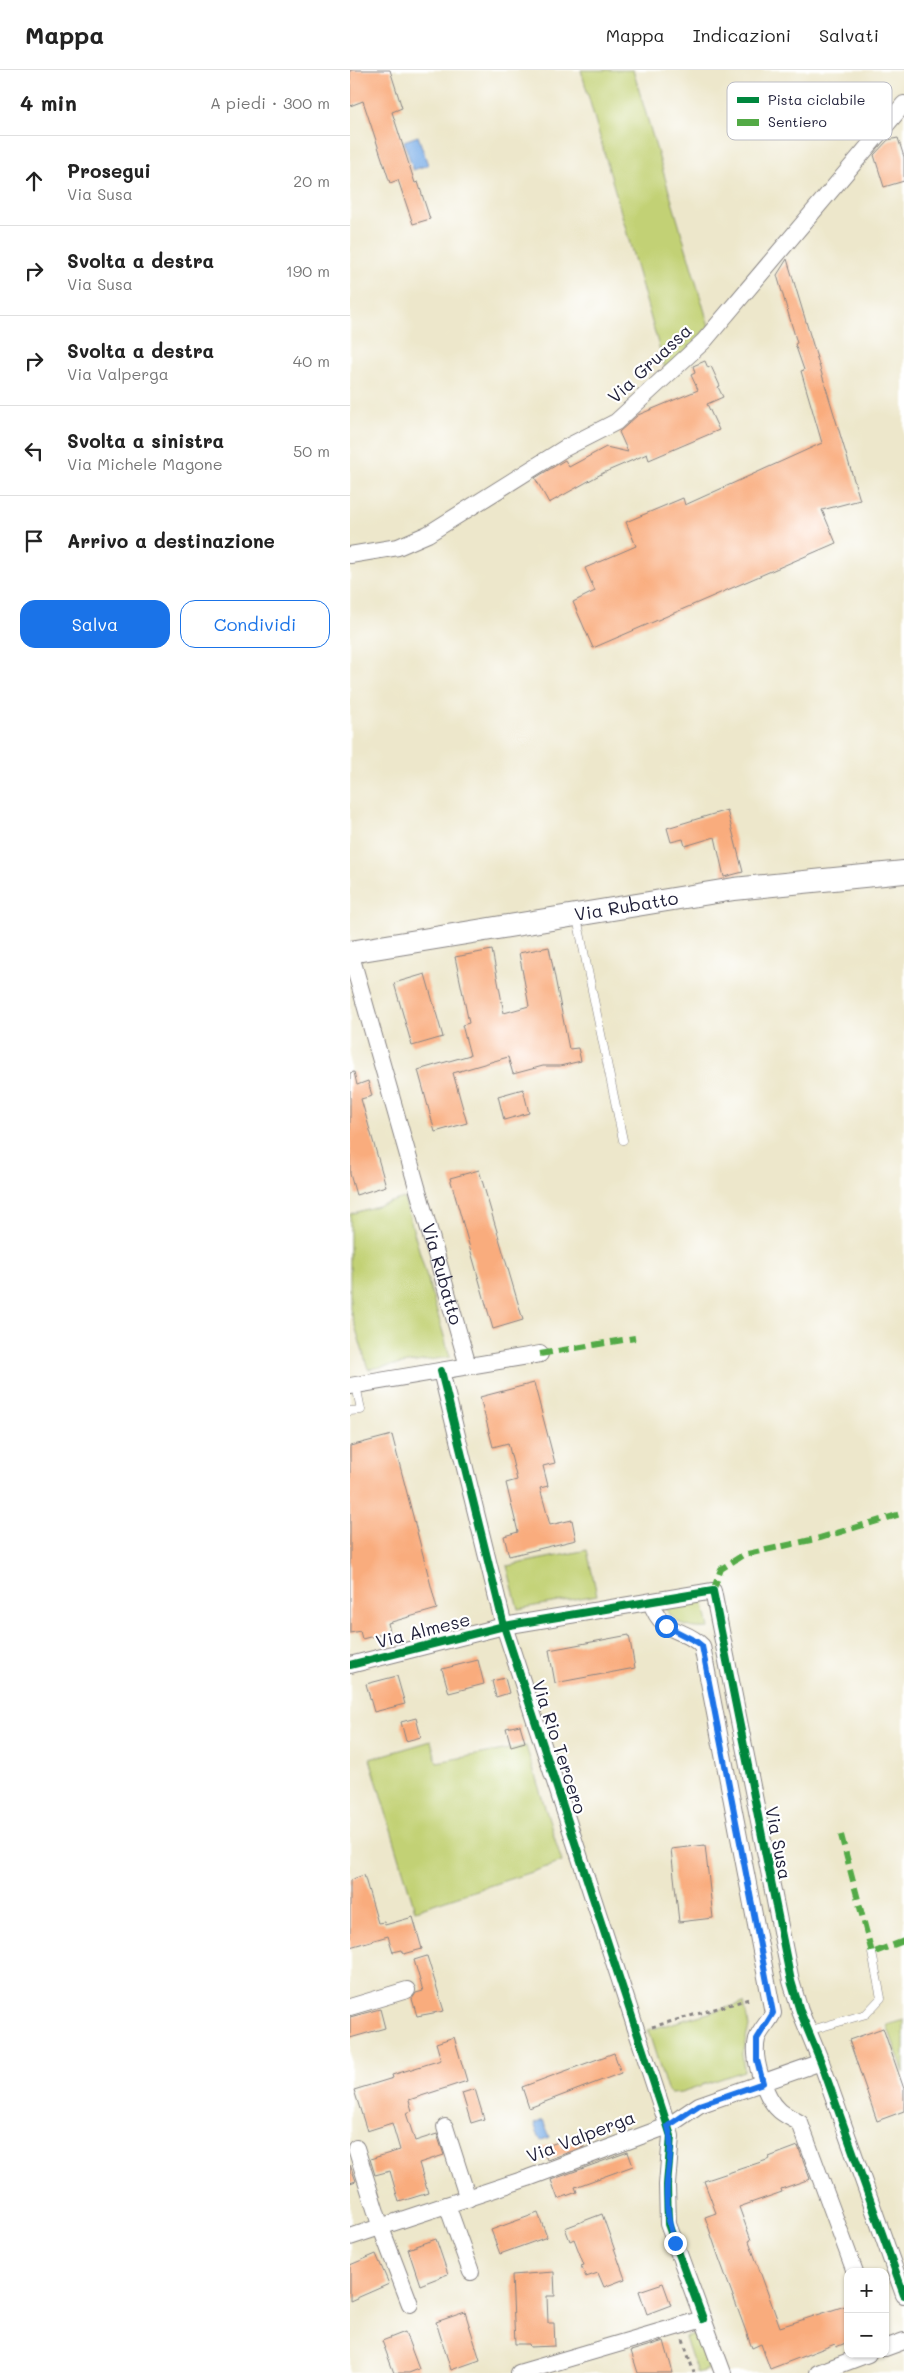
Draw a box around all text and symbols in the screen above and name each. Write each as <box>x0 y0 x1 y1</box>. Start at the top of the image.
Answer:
text: Mappa <box>25 19 104 50</box>
text: Mappa <box>606 23 665 47</box>
text: Indicazioni <box>693 23 791 47</box>
text: Salvati <box>819 23 879 47</box>
legend <box>727 82 892 140</box>
text: 4 min <box>20 89 77 116</box>
text: Pista ciclabile <box>768 90 865 109</box>
text: A piedi · 300 m <box>210 92 330 113</box>
text: Sentiero <box>768 112 827 131</box>
text: Prosegui <box>67 158 151 183</box>
icon: ahead <box>20 167 48 195</box>
text: 20 m <box>293 170 330 191</box>
text: Via Susa <box>67 183 133 204</box>
text: Svolta a destra <box>67 248 214 273</box>
icon: right <box>20 257 48 285</box>
text: 190 m <box>286 260 330 281</box>
text: Via Susa <box>67 273 133 294</box>
street label: Via Gruassa <box>602 318 696 408</box>
text: Svolta a destra <box>67 338 214 363</box>
icon: right <box>20 347 48 375</box>
text: 40 m <box>293 350 330 371</box>
text: Via Valperga <box>67 363 169 384</box>
text: Svolta a sinistra <box>67 428 224 453</box>
icon: left <box>20 437 48 465</box>
text: 50 m <box>293 440 330 461</box>
text: Via Michele Magone <box>67 453 223 474</box>
icon: arrive <box>20 527 48 555</box>
text: Arrivo a destinazione <box>67 528 275 553</box>
button: Salva <box>20 600 170 648</box>
button: Condividi <box>180 600 330 648</box>
street label: Via Rubatto <box>573 885 680 926</box>
street label: Via Rubatto <box>417 1220 469 1328</box>
street label: Via Almese <box>373 1607 472 1653</box>
route start <box>655 1615 678 1638</box>
street label: Via Rio Tercero <box>527 1677 593 1817</box>
street label: Via Susa <box>760 1804 798 1881</box>
street label: Via Valperga <box>523 2104 638 2168</box>
route end <box>664 2232 687 2255</box>
map controls <box>844 2268 889 2358</box>
button: + <box>844 2268 889 2313</box>
button: − <box>844 2313 889 2358</box>

